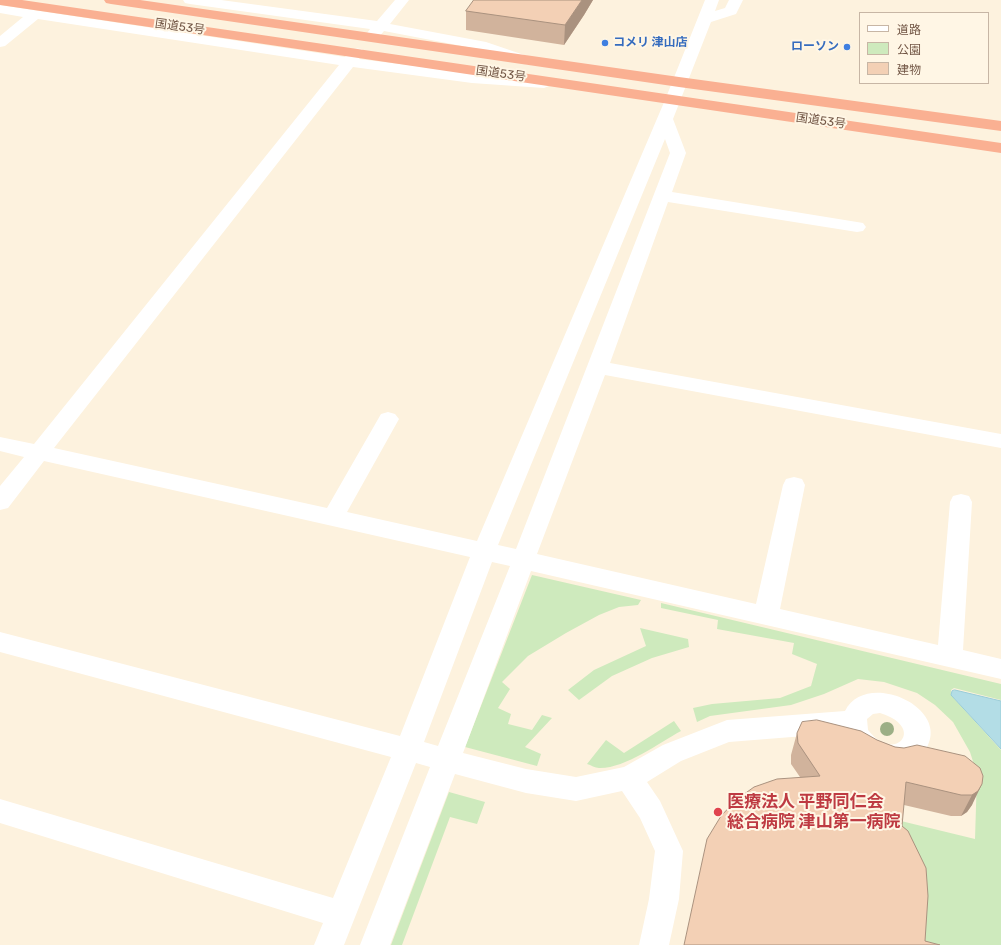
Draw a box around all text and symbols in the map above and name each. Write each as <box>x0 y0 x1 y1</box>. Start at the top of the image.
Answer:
legend <box>859 12 989 84</box>
street label: 国道53号 <box>154 16 206 38</box>
text: 道路 <box>897 23 921 37</box>
place label: コメリ 津山店 <box>613 36 688 50</box>
marker: コメリ 津山店 <box>600 38 610 48</box>
place label: ローソン <box>791 40 839 54</box>
marker: ローソン <box>842 42 852 52</box>
text: 公園 <box>897 43 921 57</box>
street label: 国道53号 <box>475 63 527 85</box>
text: 建物 <box>897 63 921 77</box>
street label: 国道53号 <box>795 110 847 132</box>
place label: 医療法人 平野同仁会 総合病院 津山第一病院 <box>727 792 901 832</box>
marker: 医療法人 平野同仁会 総合病院 津山第一病院 <box>712 806 724 818</box>

